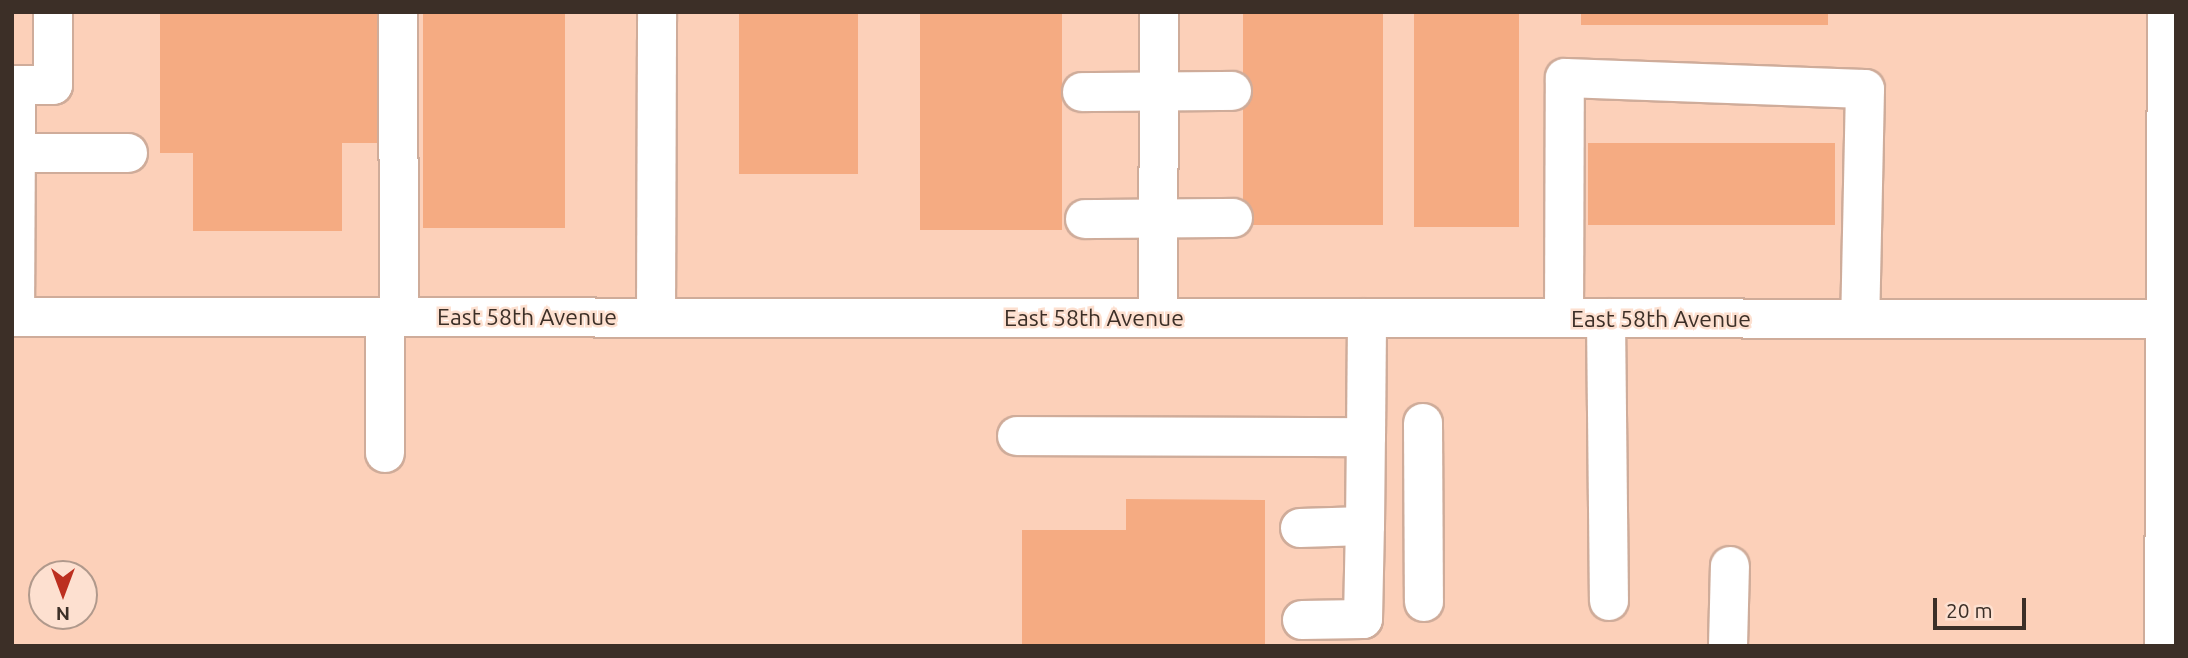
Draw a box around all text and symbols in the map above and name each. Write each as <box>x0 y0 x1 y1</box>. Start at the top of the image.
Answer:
street label: East 58th Avenue <box>437 303 617 331</box>
street label: East 58th Avenue <box>1004 304 1184 332</box>
street label: East 58th Avenue <box>1571 305 1751 333</box>
north arrow <box>28 560 98 630</box>
scale bar <box>1936 584 2029 628</box>
text: 20 m <box>1946 598 1993 622</box>
text: N <box>56 603 70 625</box>

